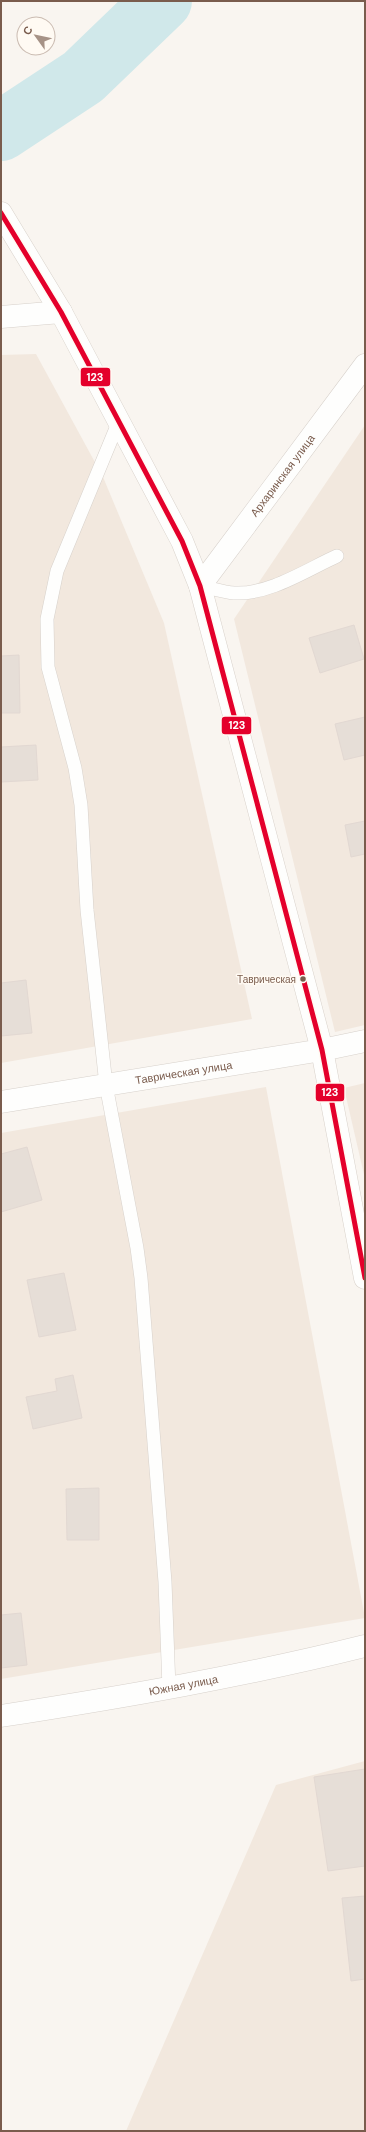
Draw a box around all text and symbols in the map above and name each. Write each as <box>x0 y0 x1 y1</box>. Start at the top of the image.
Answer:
north arrow <box>16 16 56 56</box>
text: С <box>20 23 36 38</box>
line badge: 123 <box>80 367 111 387</box>
text: 123 <box>87 370 103 384</box>
street label: Архаринская улица <box>247 431 318 519</box>
line badge: 123 <box>221 716 252 735</box>
text: 123 <box>229 718 245 732</box>
place label: Таврическая <box>237 973 296 986</box>
marker: Таврическая <box>298 974 308 984</box>
street label: Таврическая улица <box>134 1058 234 1087</box>
line badge: 123 <box>315 1083 345 1102</box>
text: 123 <box>322 1085 338 1099</box>
street label: Южная улица <box>148 1672 220 1698</box>

